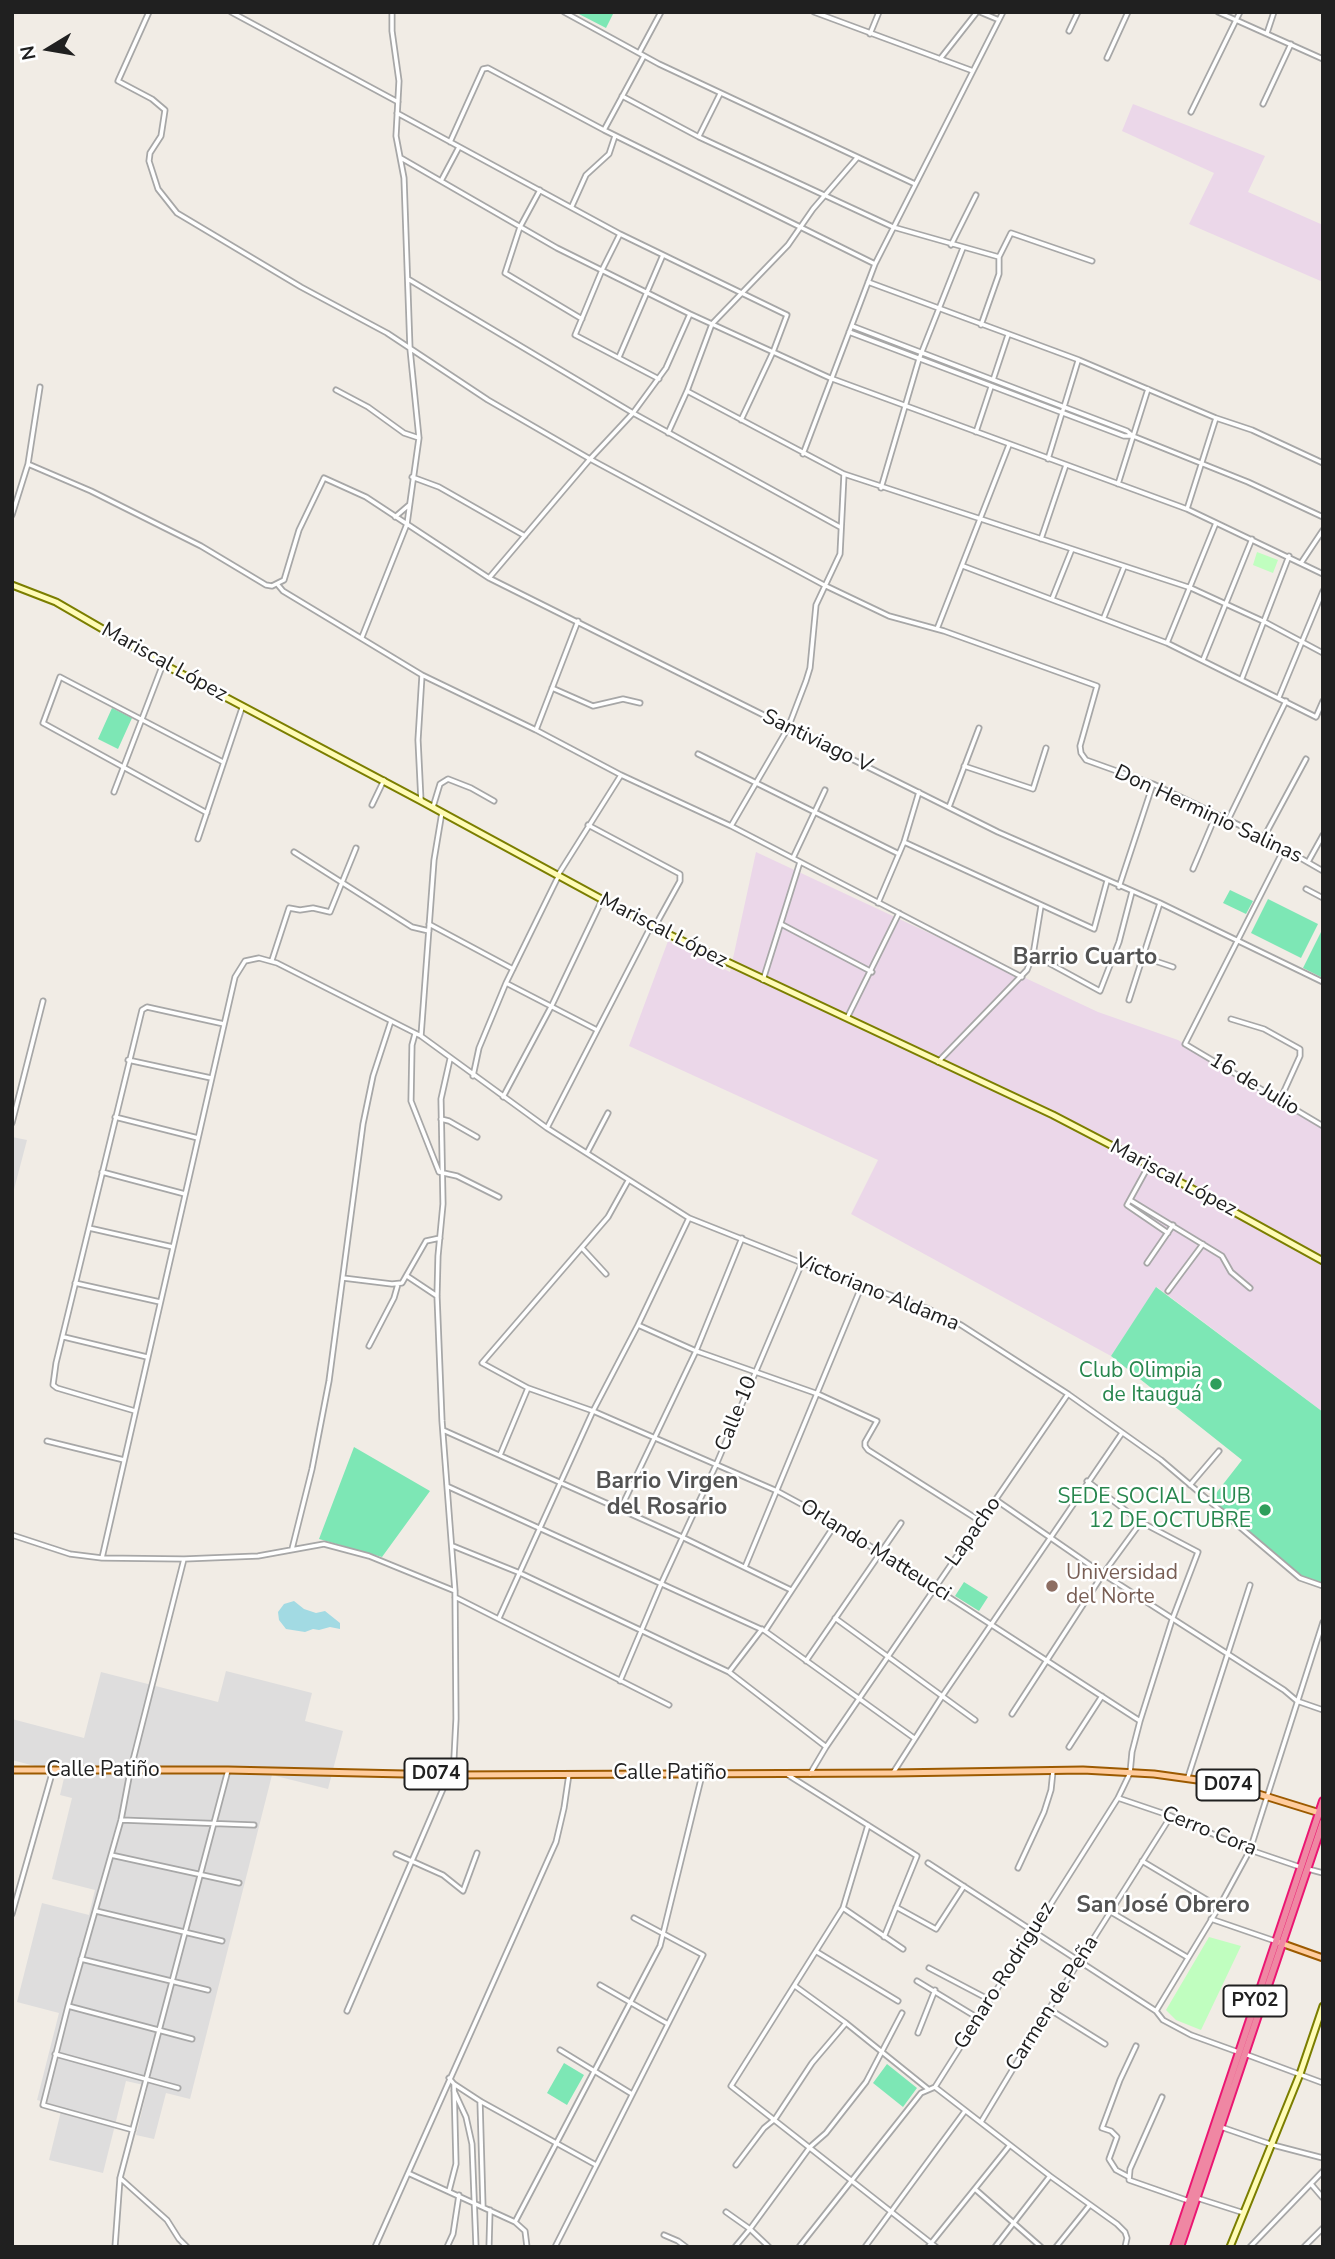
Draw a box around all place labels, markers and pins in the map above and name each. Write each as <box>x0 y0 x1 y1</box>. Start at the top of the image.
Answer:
place label: Club Olimpia de Itauguá <box>1079 1359 1202 1409</box>
marker: Club Olimpia de Itauguá <box>1208 1376 1224 1392</box>
place label: SEDE SOCIAL CLUB 12 DE OCTUBRE <box>1058 1485 1251 1535</box>
marker: SEDE SOCIAL CLUB 12 DE OCTUBRE <box>1257 1502 1273 1518</box>
place label: Universidad del Norte <box>1066 1561 1178 1611</box>
marker: Universidad del Norte <box>1044 1578 1060 1594</box>

